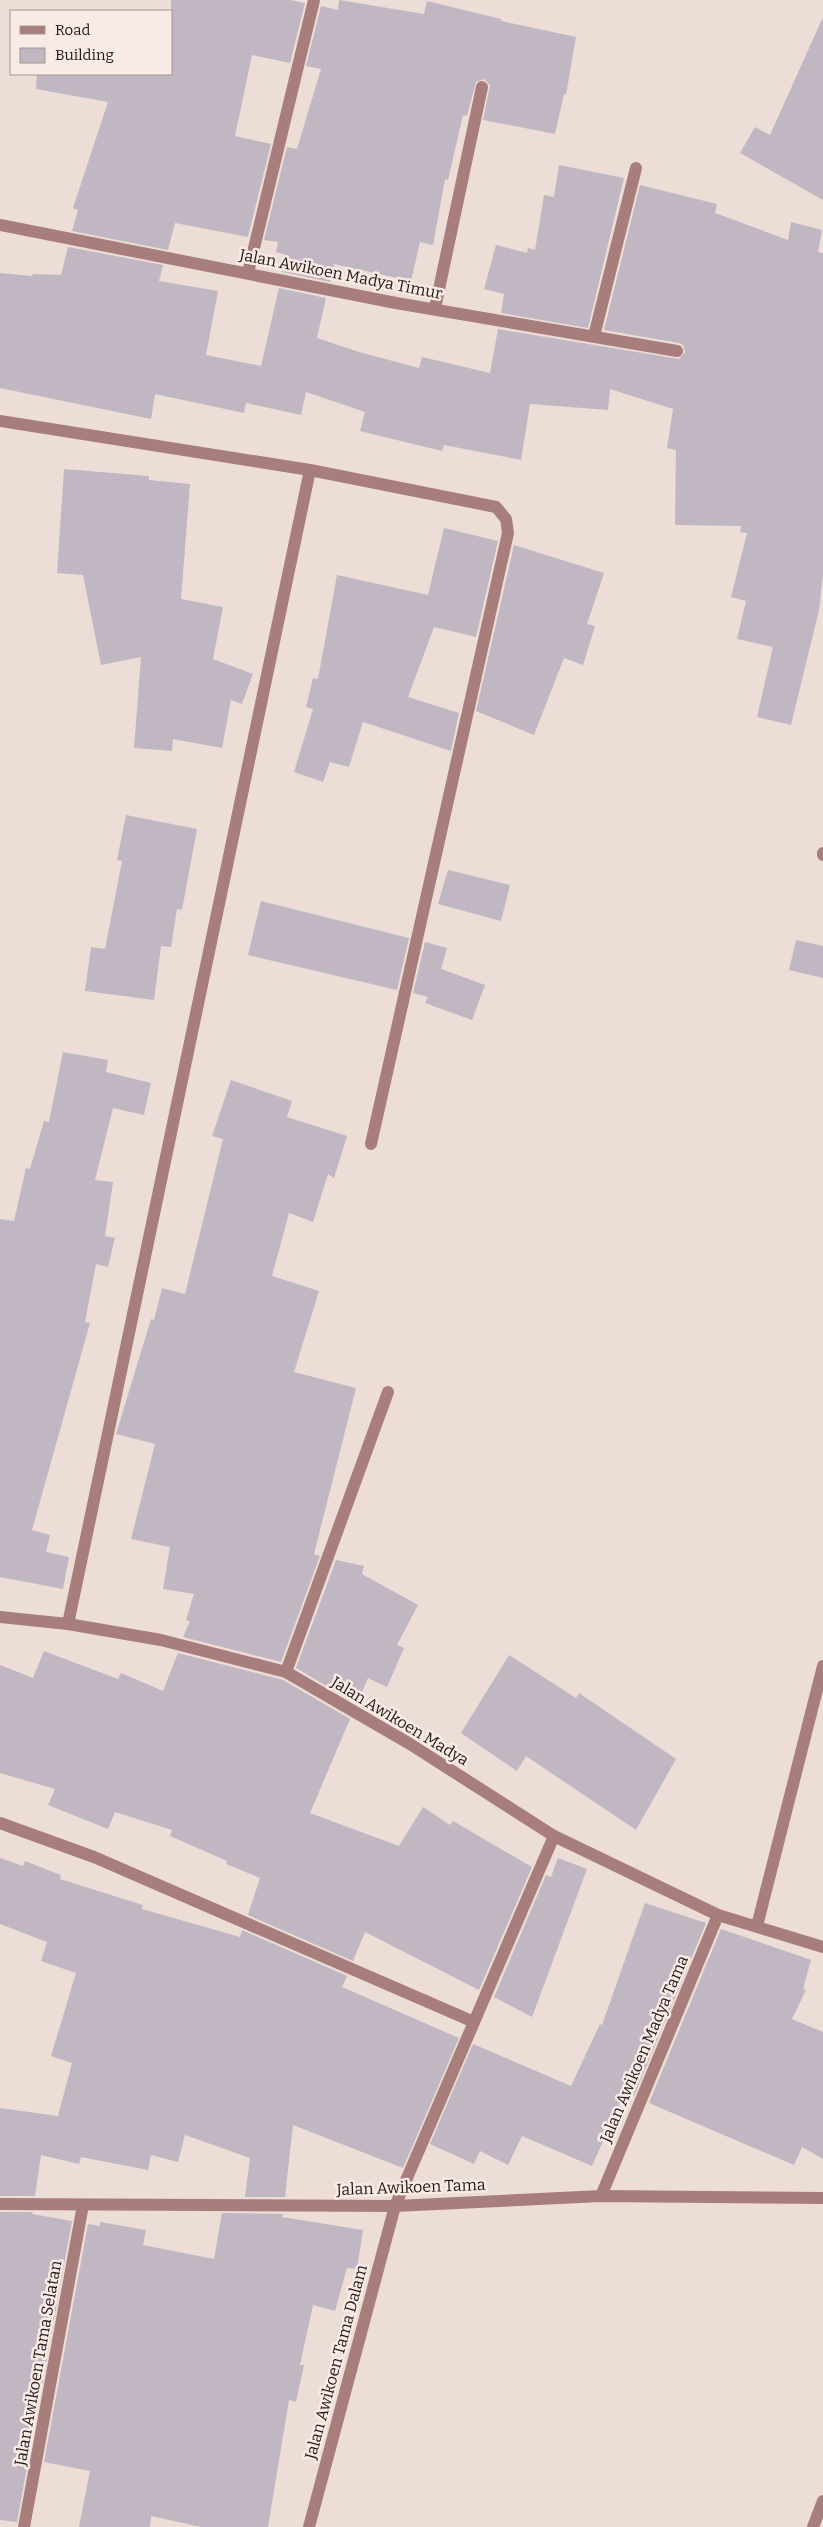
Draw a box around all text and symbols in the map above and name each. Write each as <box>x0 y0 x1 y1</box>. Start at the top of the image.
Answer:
legend <box>10 10 172 75</box>
text: Road <box>55 21 90 39</box>
text: Building <box>55 46 114 64</box>
street label: Jalan Awikoen Madya Timur <box>237 245 444 303</box>
street label: Jalan Awikoen Madya <box>327 1672 472 1770</box>
street label: Jalan Awikoen Madya Tama <box>596 1952 692 2146</box>
street label: Jalan Awikoen Tama <box>335 2175 486 2199</box>
street label: Jalan Awikoen Tama Selatan <box>10 2259 65 2468</box>
street label: Jalan Awikoen Tama Dalam <box>301 2263 371 2462</box>

